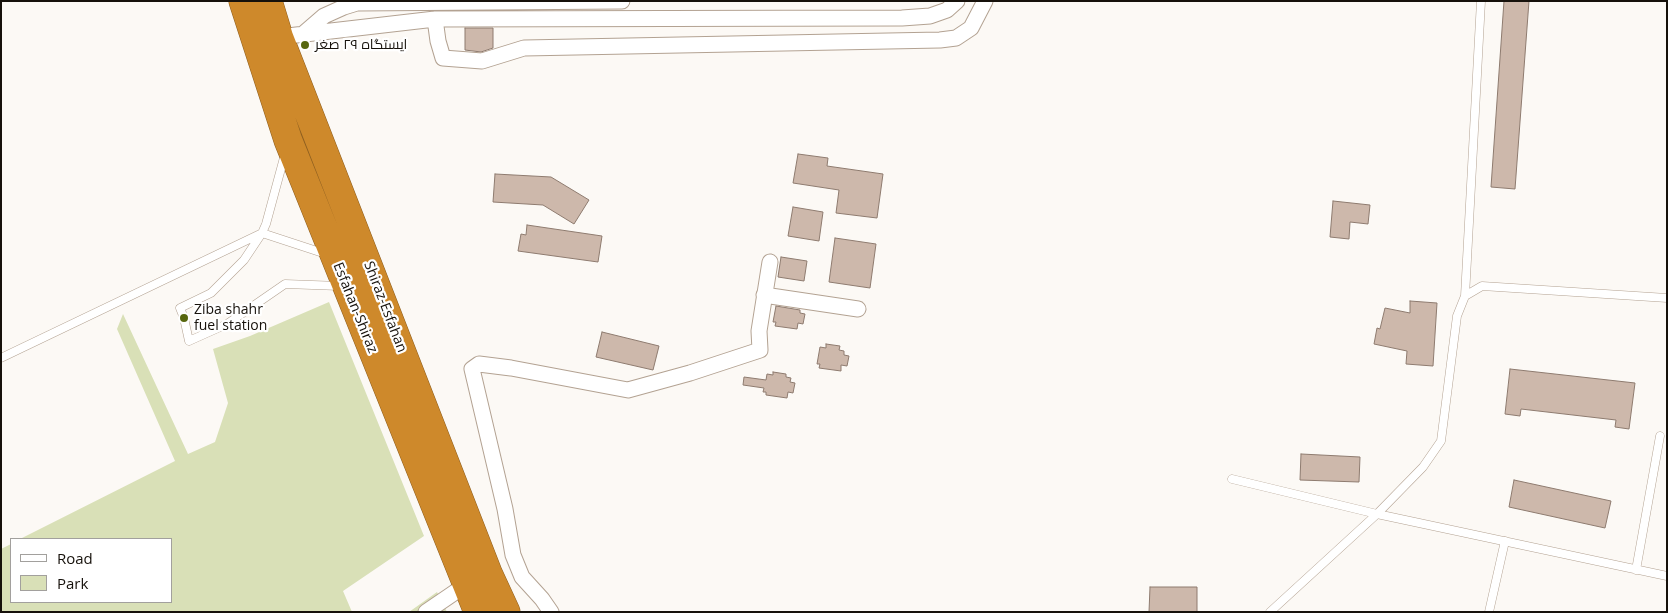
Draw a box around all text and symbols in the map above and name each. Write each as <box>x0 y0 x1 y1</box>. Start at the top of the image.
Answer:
place label: ایستگاه ۲۹ صغر <box>315 37 407 53</box>
marker: ایستگاه ۲۹ صغر <box>299 39 311 51</box>
street label: Shiraz-Esfahan <box>360 259 410 355</box>
street label: Esfahan-Shiraz <box>329 260 381 356</box>
place label: Ziba shahr fuel station <box>194 302 267 334</box>
marker: Ziba shahr fuel station <box>178 312 190 324</box>
legend <box>10 538 172 603</box>
text: Road <box>57 548 93 568</box>
text: Park <box>57 573 88 593</box>

